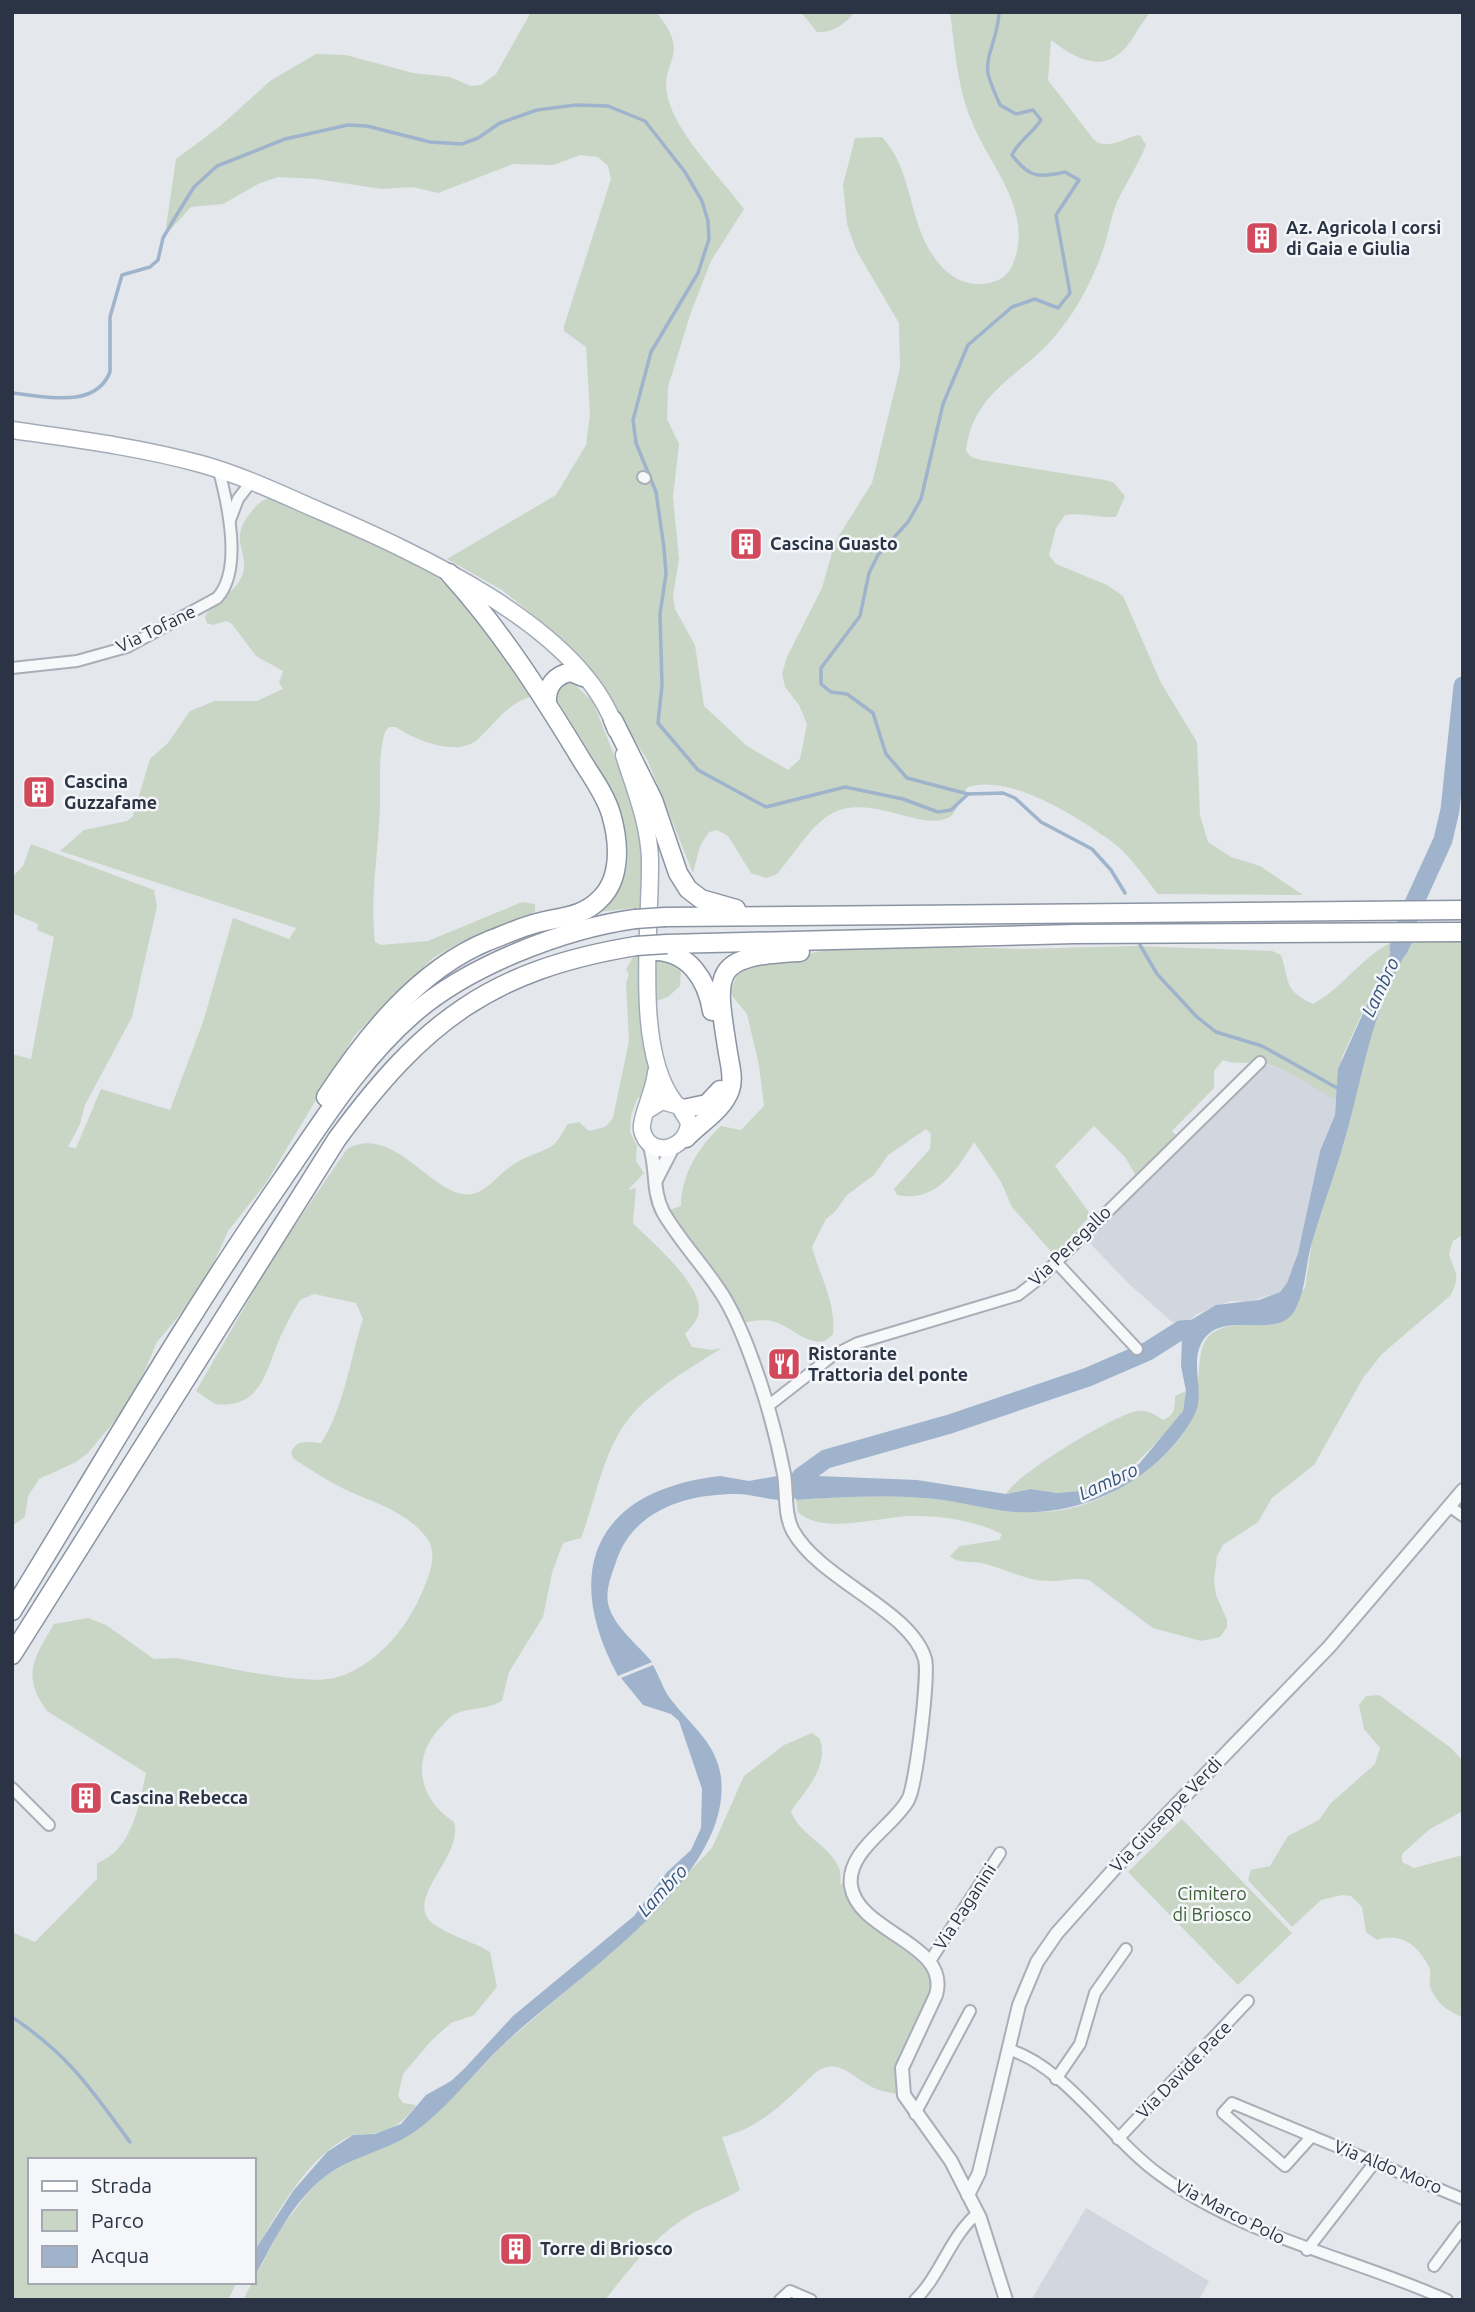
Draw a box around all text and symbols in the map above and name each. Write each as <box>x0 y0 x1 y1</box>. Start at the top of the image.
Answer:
place label: Az. Agricola I corsi di Gaia e Giulia <box>1286 217 1441 258</box>
building icon: Az. Agricola I corsi di Gaia e Giulia <box>1243 219 1281 257</box>
building icon: Cascina Guasto <box>727 525 765 563</box>
place label: Cascina Guasto <box>770 533 898 553</box>
street label: Via Tofane <box>113 600 198 656</box>
place label: Cascina Guzzafame <box>64 771 157 812</box>
building icon: Cascina Guzzafame <box>20 773 58 811</box>
water label: Lambro <box>1357 954 1403 1020</box>
street label: Via Peregallo <box>1024 1201 1115 1289</box>
place label: Ristorante Trattoria del ponte <box>808 1343 968 1384</box>
restaurant icon: Ristorante Trattoria del ponte <box>765 1345 803 1383</box>
water label: Lambro <box>1075 1458 1141 1504</box>
street label: Via Giuseppe Verdi <box>1105 1753 1225 1876</box>
building icon: Cascina Rebecca <box>67 1779 105 1817</box>
place label: Cascina Rebecca <box>110 1787 248 1807</box>
water label: Lambro <box>633 1860 691 1920</box>
street label: Via Paganini <box>929 1860 999 1953</box>
park label: Cimitero di Briosco <box>1173 1883 1251 1924</box>
street label: Via Davide Pace <box>1132 2016 1235 2122</box>
street label: Via Aldo Moro <box>1331 2135 1445 2197</box>
legend <box>28 2158 256 2284</box>
text: Strada <box>91 2173 152 2197</box>
street label: Via Marco Polo <box>1172 2175 1289 2247</box>
text: Parco <box>91 2208 144 2232</box>
building icon: Torre di Briosco <box>497 2230 535 2268</box>
place label: Torre di Briosco <box>540 2238 673 2258</box>
text: Acqua <box>91 2243 149 2267</box>

